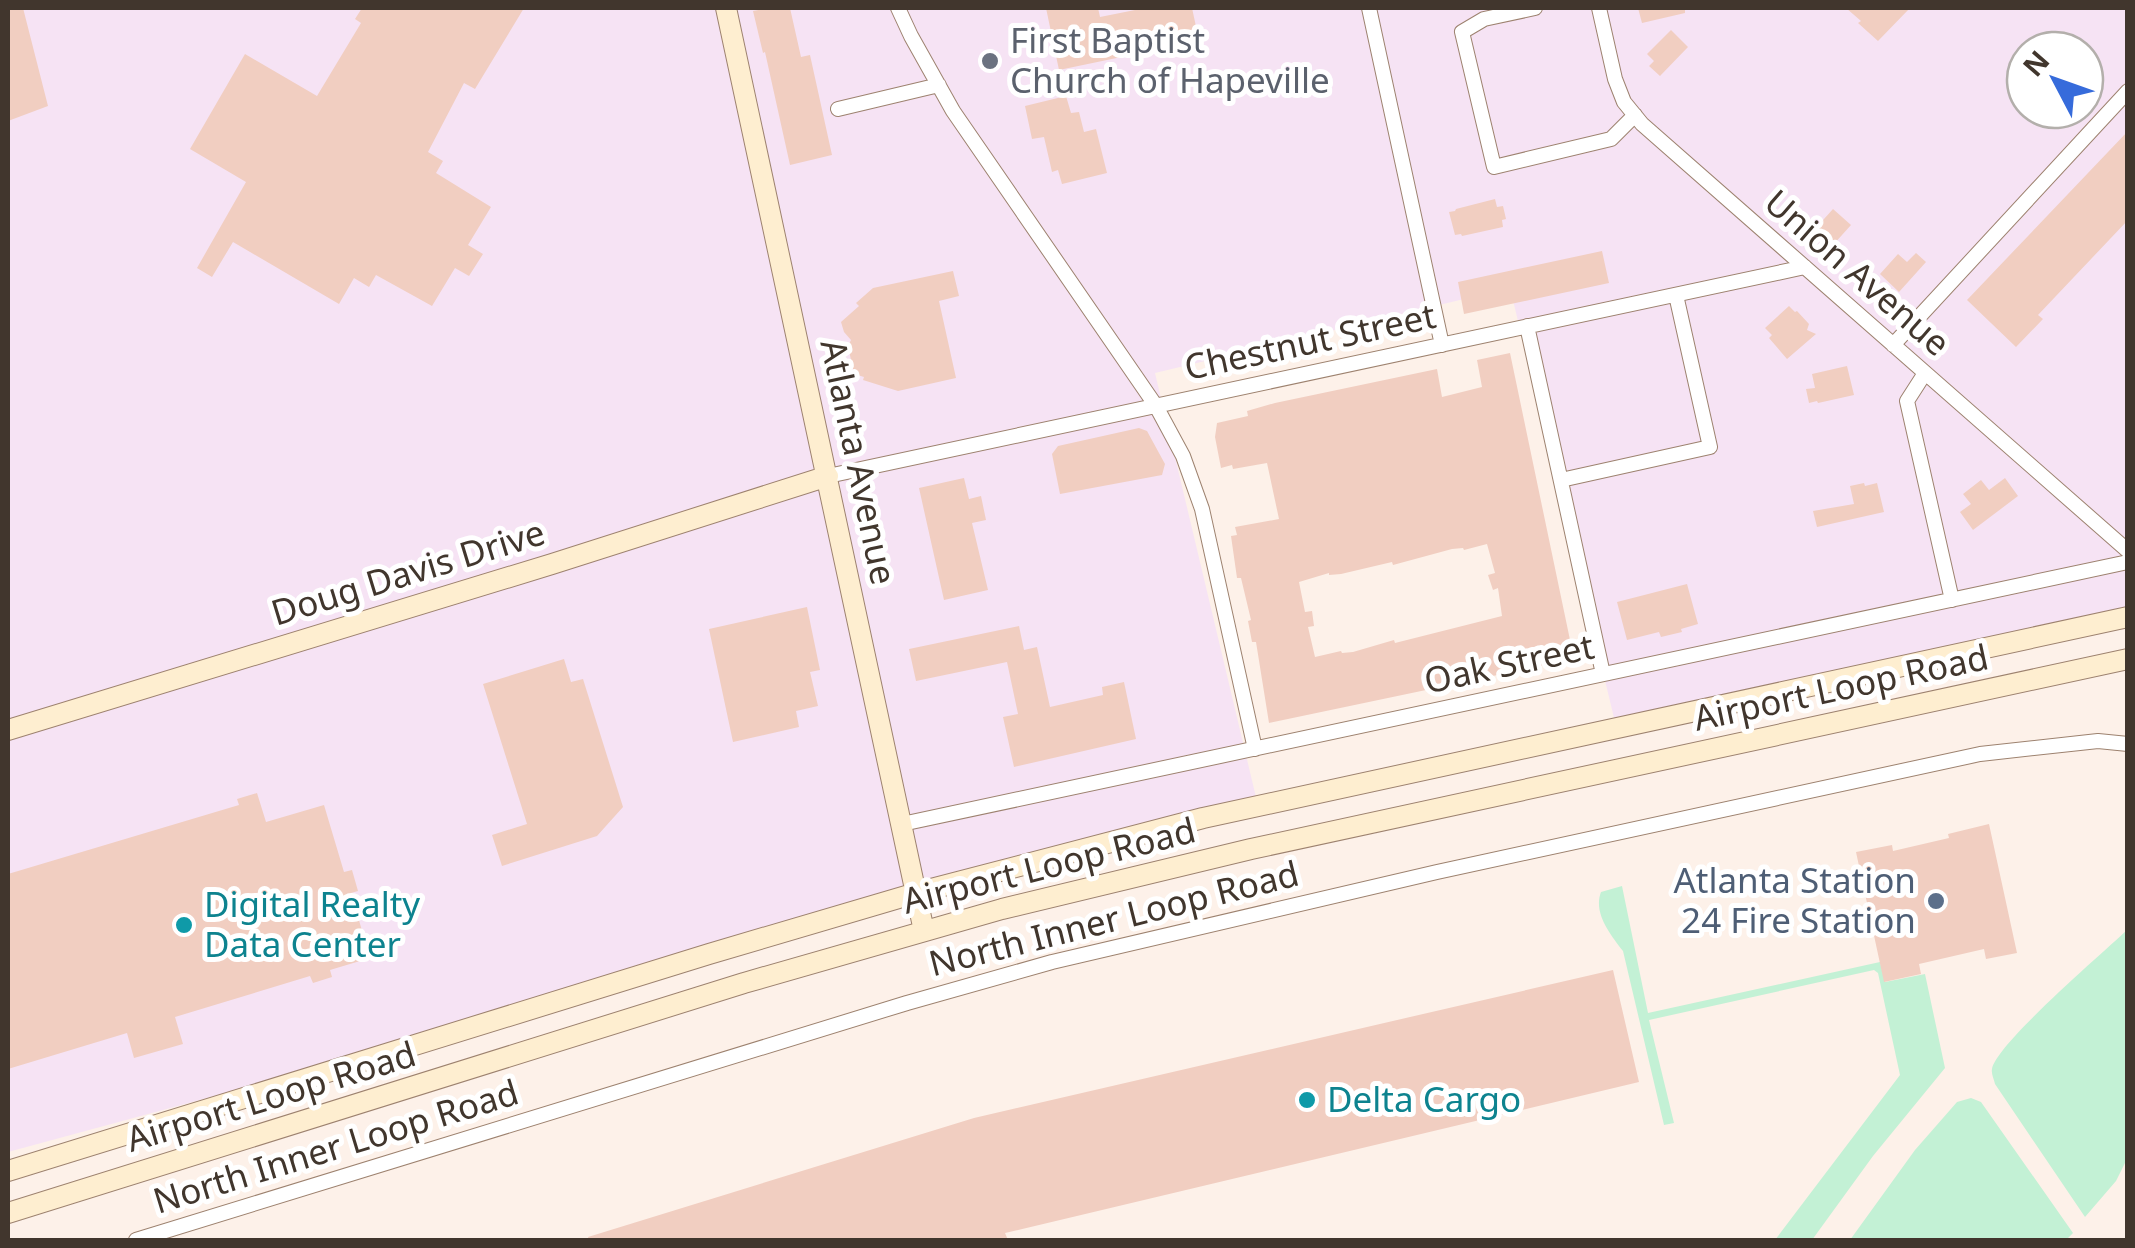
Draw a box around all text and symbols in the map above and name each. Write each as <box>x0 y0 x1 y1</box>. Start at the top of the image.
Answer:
place label: First Baptist Church of Hapeville <box>1010 16 1330 103</box>
north arrow <box>2005 30 2105 130</box>
text: N <box>2014 42 2057 84</box>
marker: First Baptist Church of Hapeville <box>979 50 1001 72</box>
street label: Union Avenue <box>1755 178 1961 365</box>
street label: Chestnut Street <box>1180 291 1440 390</box>
street label: Atlanta Avenue <box>811 335 908 589</box>
street label: Doug Davis Drive <box>265 508 550 635</box>
street label: Oak Street <box>1419 622 1598 703</box>
street label: Airport Loop Road <box>1689 632 1992 741</box>
street label: Airport Loop Road <box>897 805 1200 924</box>
street label: North Inner Loop Road <box>924 849 1303 986</box>
place label: Atlanta Station 24 Fire Station <box>1673 856 1916 943</box>
place label: Digital Realty Data Center <box>204 880 420 967</box>
marker: Atlanta Station 24 Fire Station <box>1925 890 1947 912</box>
marker: Digital Realty Data Center <box>173 914 195 936</box>
street label: Airport Loop Road <box>120 1029 421 1162</box>
street label: North Inner Loop Road <box>147 1068 524 1224</box>
place label: Delta Cargo <box>1327 1075 1521 1122</box>
marker: Delta Cargo <box>1296 1089 1318 1111</box>

